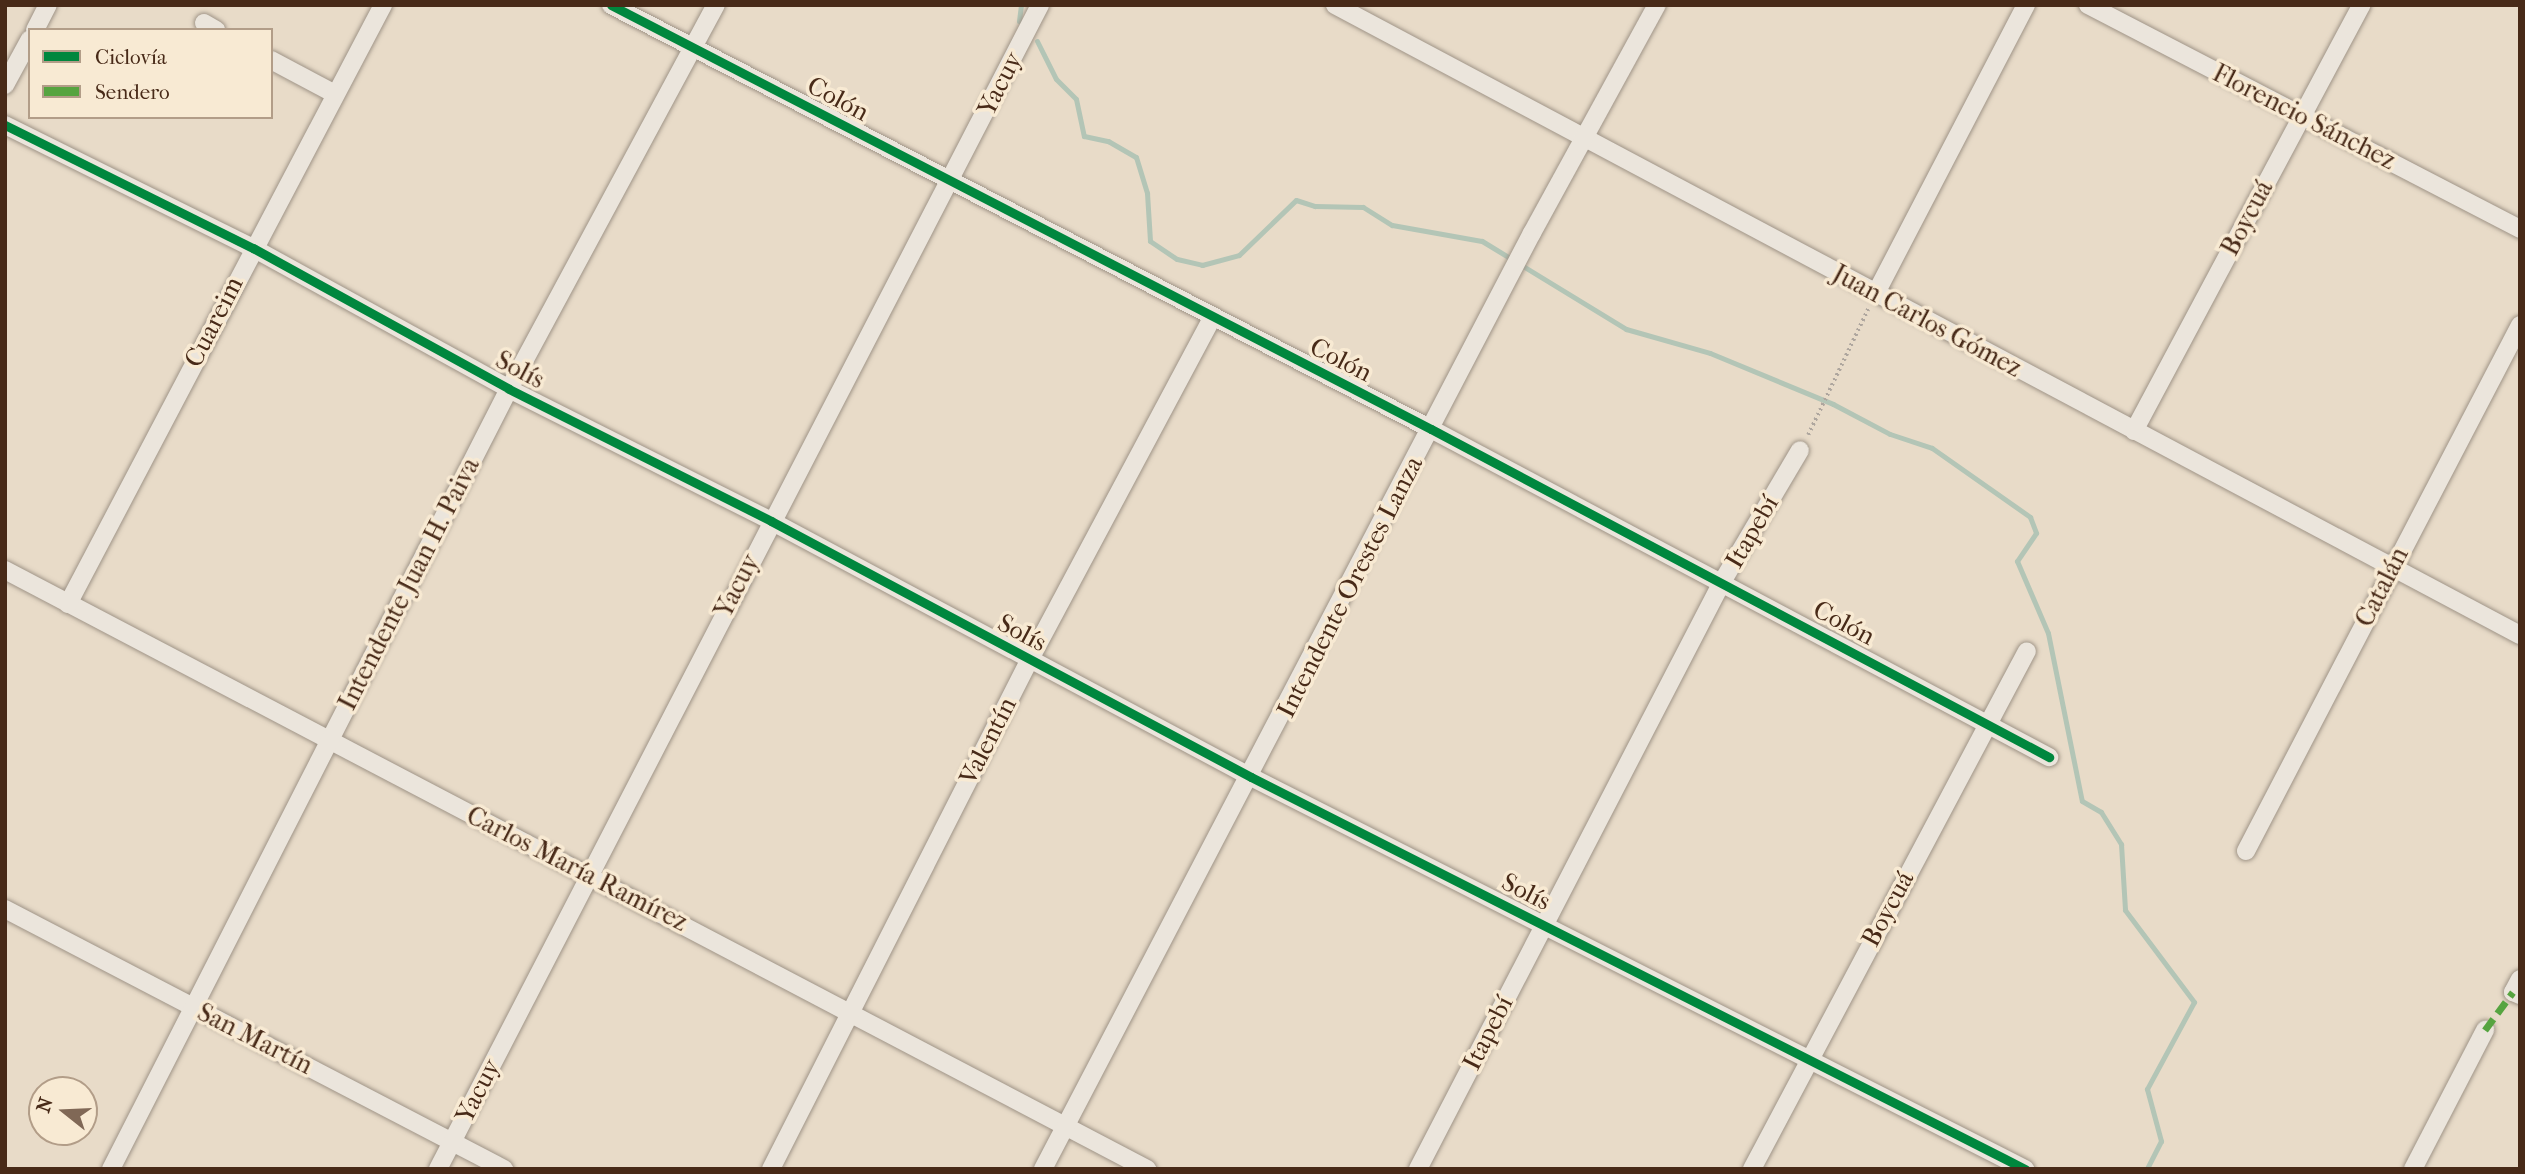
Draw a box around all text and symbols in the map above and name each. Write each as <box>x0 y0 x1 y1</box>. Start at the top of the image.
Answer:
legend <box>28 28 273 119</box>
text: Ciclovía <box>95 45 167 69</box>
street label: Yacuy <box>971 47 1029 121</box>
street label: Florencio Sánchez <box>2207 57 2401 177</box>
street label: Colón <box>802 70 874 128</box>
text: Sendero <box>95 80 170 104</box>
street label: Boycuá <box>2214 175 2280 261</box>
street label: Juan Carlos Gómez <box>1827 258 2027 384</box>
street label: Cuareim <box>178 272 250 372</box>
street label: Colón <box>1305 331 1377 389</box>
street label: Solís <box>490 344 550 396</box>
street label: Intendente Orestes Lanza <box>1270 451 1430 723</box>
street label: Intendente Juan H. Paiva <box>332 453 486 715</box>
street label: Itapebí <box>1719 490 1785 574</box>
street label: Catalán <box>2349 542 2415 632</box>
street label: Yacuy <box>708 549 766 623</box>
street label: Colón <box>1808 594 1880 652</box>
street label: Solís <box>992 607 1052 659</box>
street label: Valentín <box>953 692 1023 790</box>
street label: Carlos María Ramírez <box>461 800 693 938</box>
street label: Boycuá <box>1855 866 1921 952</box>
street label: Solís <box>1496 867 1556 917</box>
street label: Itapebí <box>1456 991 1520 1075</box>
street label: San Martín <box>192 997 318 1081</box>
street label: Yacuy <box>449 1054 507 1128</box>
north arrow <box>28 1076 98 1146</box>
text: N <box>32 1095 58 1115</box>

